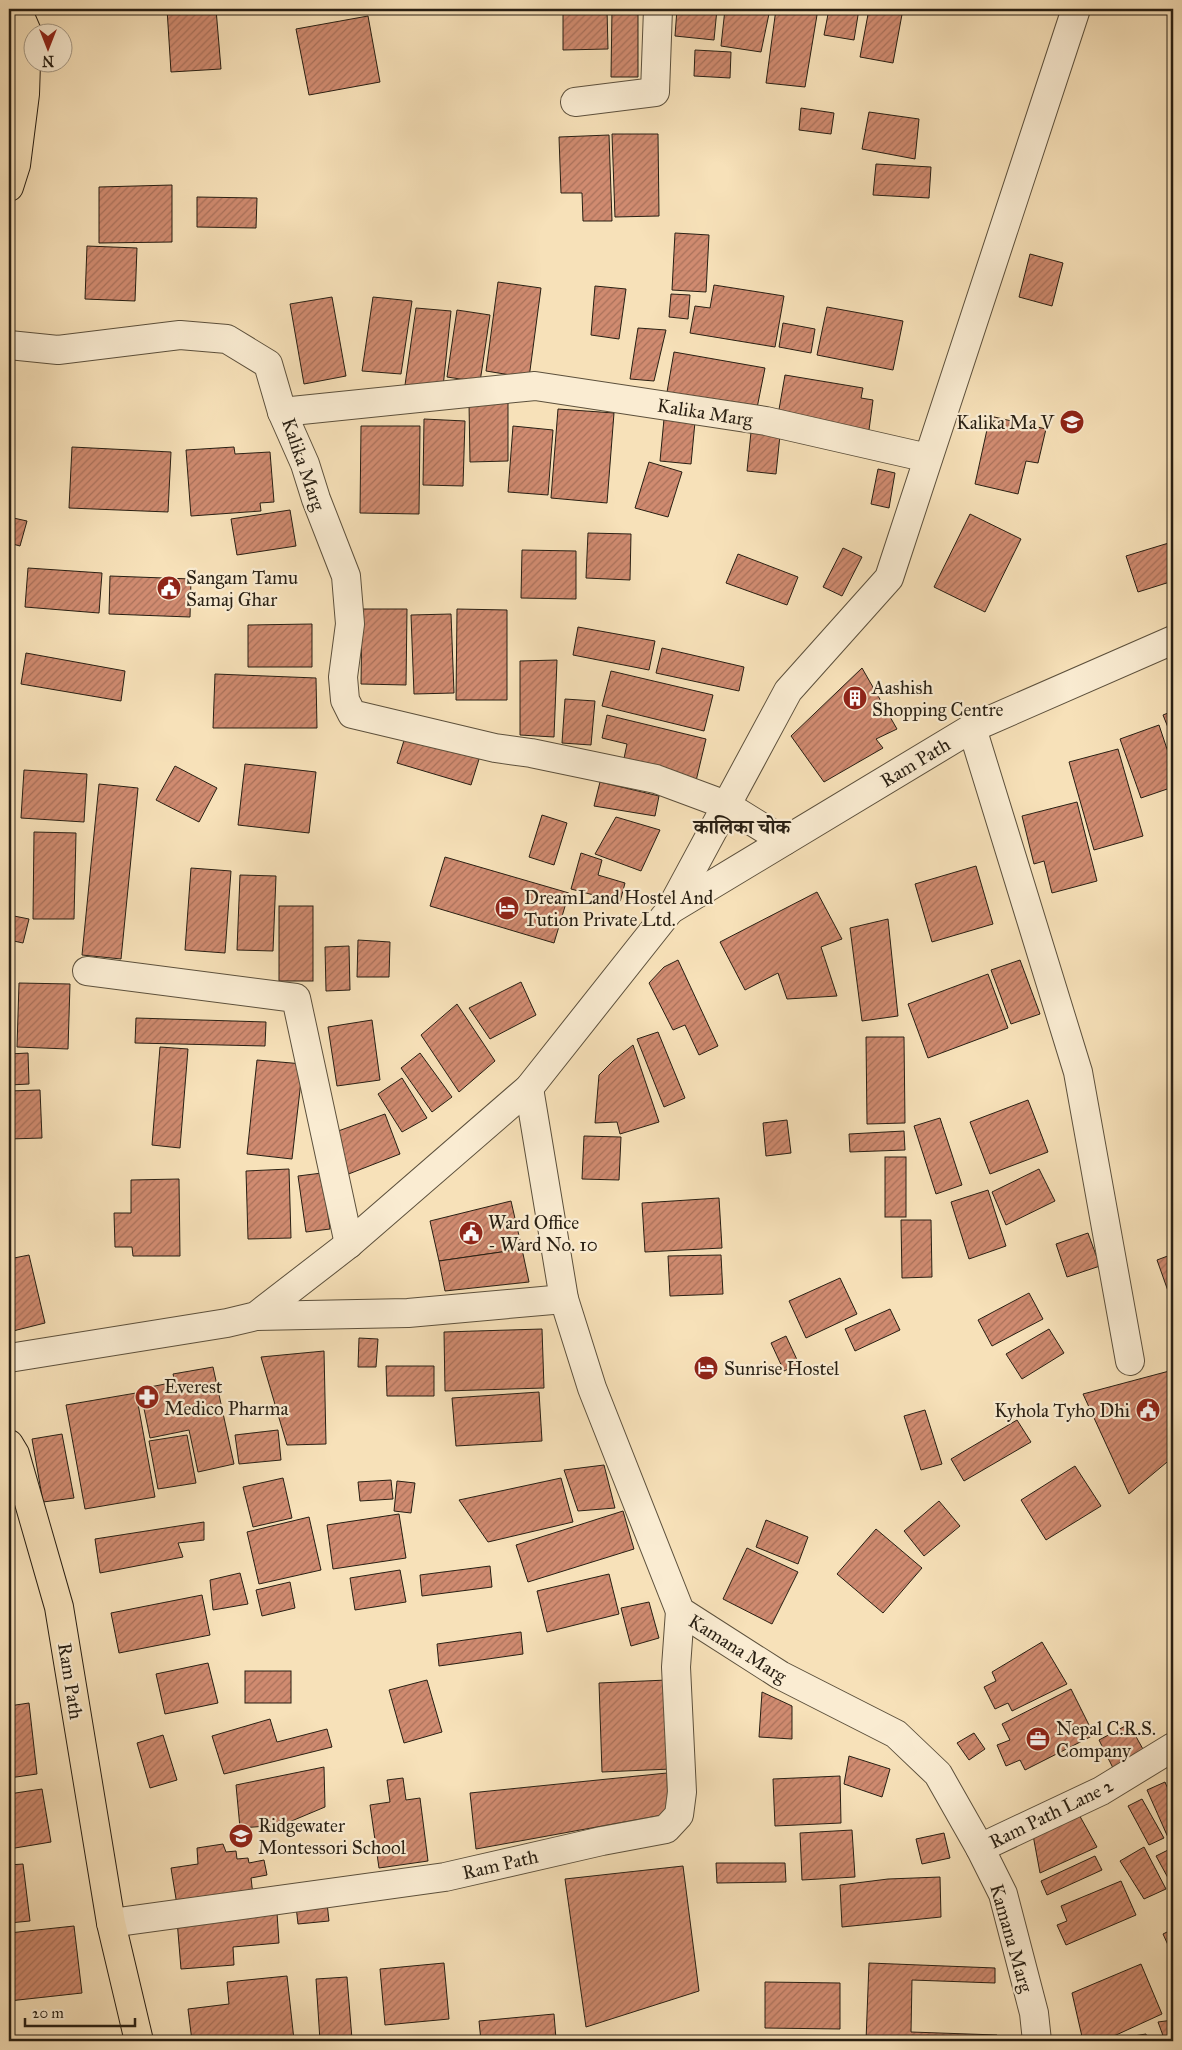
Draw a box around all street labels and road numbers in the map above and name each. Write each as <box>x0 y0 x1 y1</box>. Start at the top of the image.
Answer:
street label: Kalika Marg <box>655 394 754 432</box>
street label: Kalika Marg <box>276 415 330 514</box>
street label: Ram Path <box>876 732 955 792</box>
street label: Kamana Marg <box>684 1609 791 1689</box>
street label: Ram Path <box>53 1641 88 1721</box>
street label: Ram Path Lane 2 <box>985 1773 1118 1853</box>
street label: Ram Path <box>460 1844 541 1884</box>
street label: Kamana Marg <box>984 1881 1038 1995</box>

